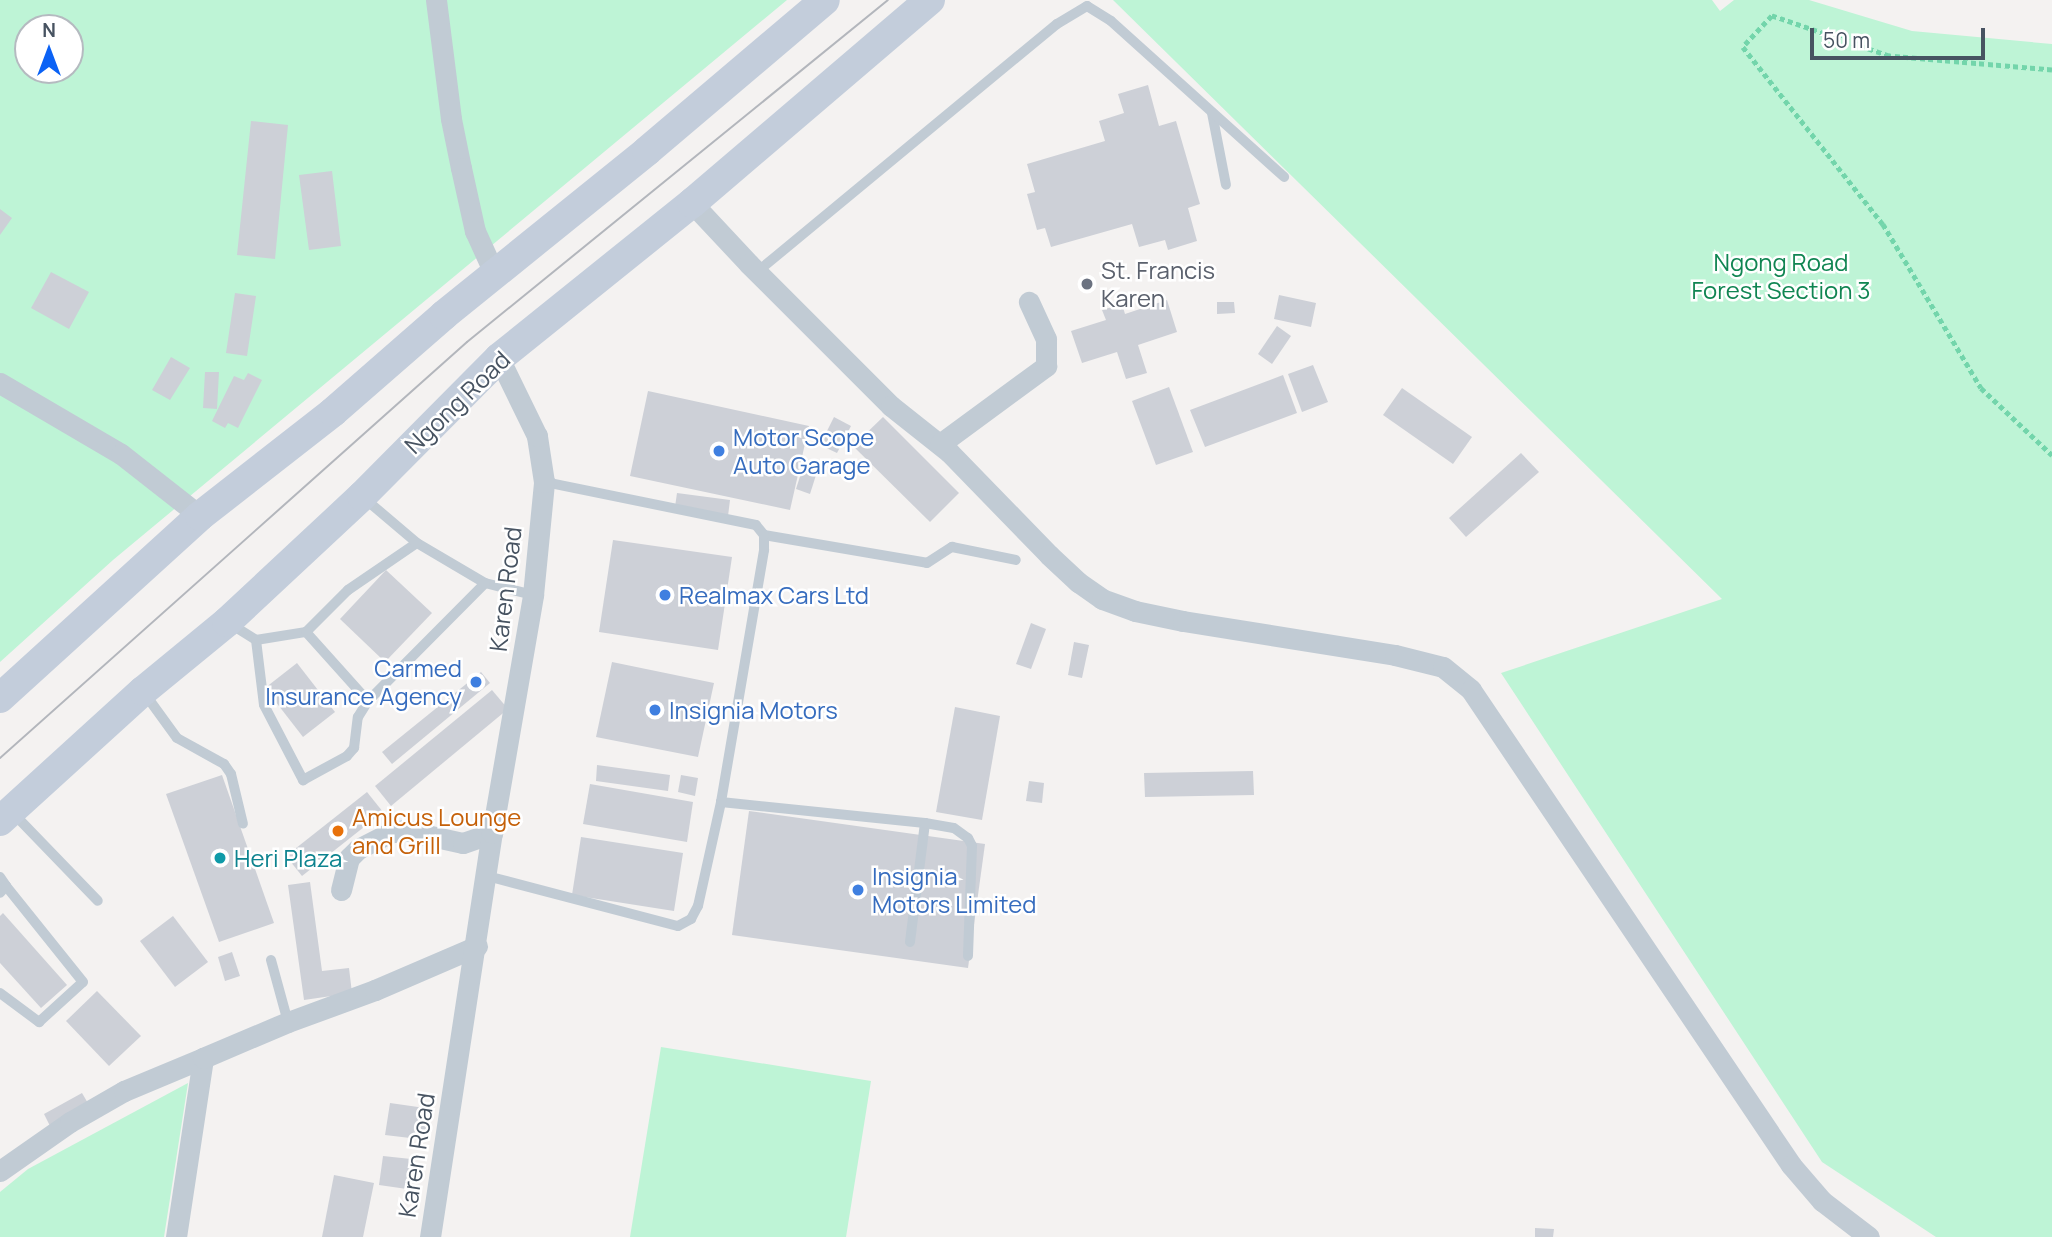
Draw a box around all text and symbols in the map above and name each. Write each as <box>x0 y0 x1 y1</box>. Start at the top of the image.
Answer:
north arrow <box>14 14 84 84</box>
scale bar <box>1814 14 1989 58</box>
text: N <box>42 17 56 43</box>
text: 50 m <box>1823 26 1870 54</box>
park label: Ngong Road Forest Section 3 <box>1691 248 1871 304</box>
place label: St. Francis Karen <box>1101 256 1215 312</box>
marker: St. Francis Karen <box>1079 276 1095 292</box>
street label: Ngong Road <box>398 345 516 459</box>
place label: Motor Scope Auto Garage <box>733 423 874 479</box>
marker: Motor Scope Auto Garage <box>711 443 727 459</box>
street label: Karen Road <box>483 525 527 653</box>
place label: Realmax Cars Ltd <box>679 581 869 609</box>
marker: Realmax Cars Ltd <box>657 587 673 603</box>
place label: Carmed Insurance Agency <box>265 654 462 710</box>
marker: Carmed Insurance Agency <box>468 674 484 690</box>
place label: Insignia Motors <box>669 696 838 724</box>
marker: Insignia Motors <box>647 702 663 718</box>
place label: Amicus Lounge and Grill <box>352 803 521 859</box>
marker: Amicus Lounge and Grill <box>330 823 346 839</box>
place label: Heri Plaza <box>234 844 342 872</box>
marker: Heri Plaza <box>212 850 228 866</box>
place label: Insignia Motors Limited <box>872 862 1036 918</box>
marker: Insignia Motors Limited <box>850 882 866 898</box>
street label: Karen Road <box>392 1091 440 1219</box>

